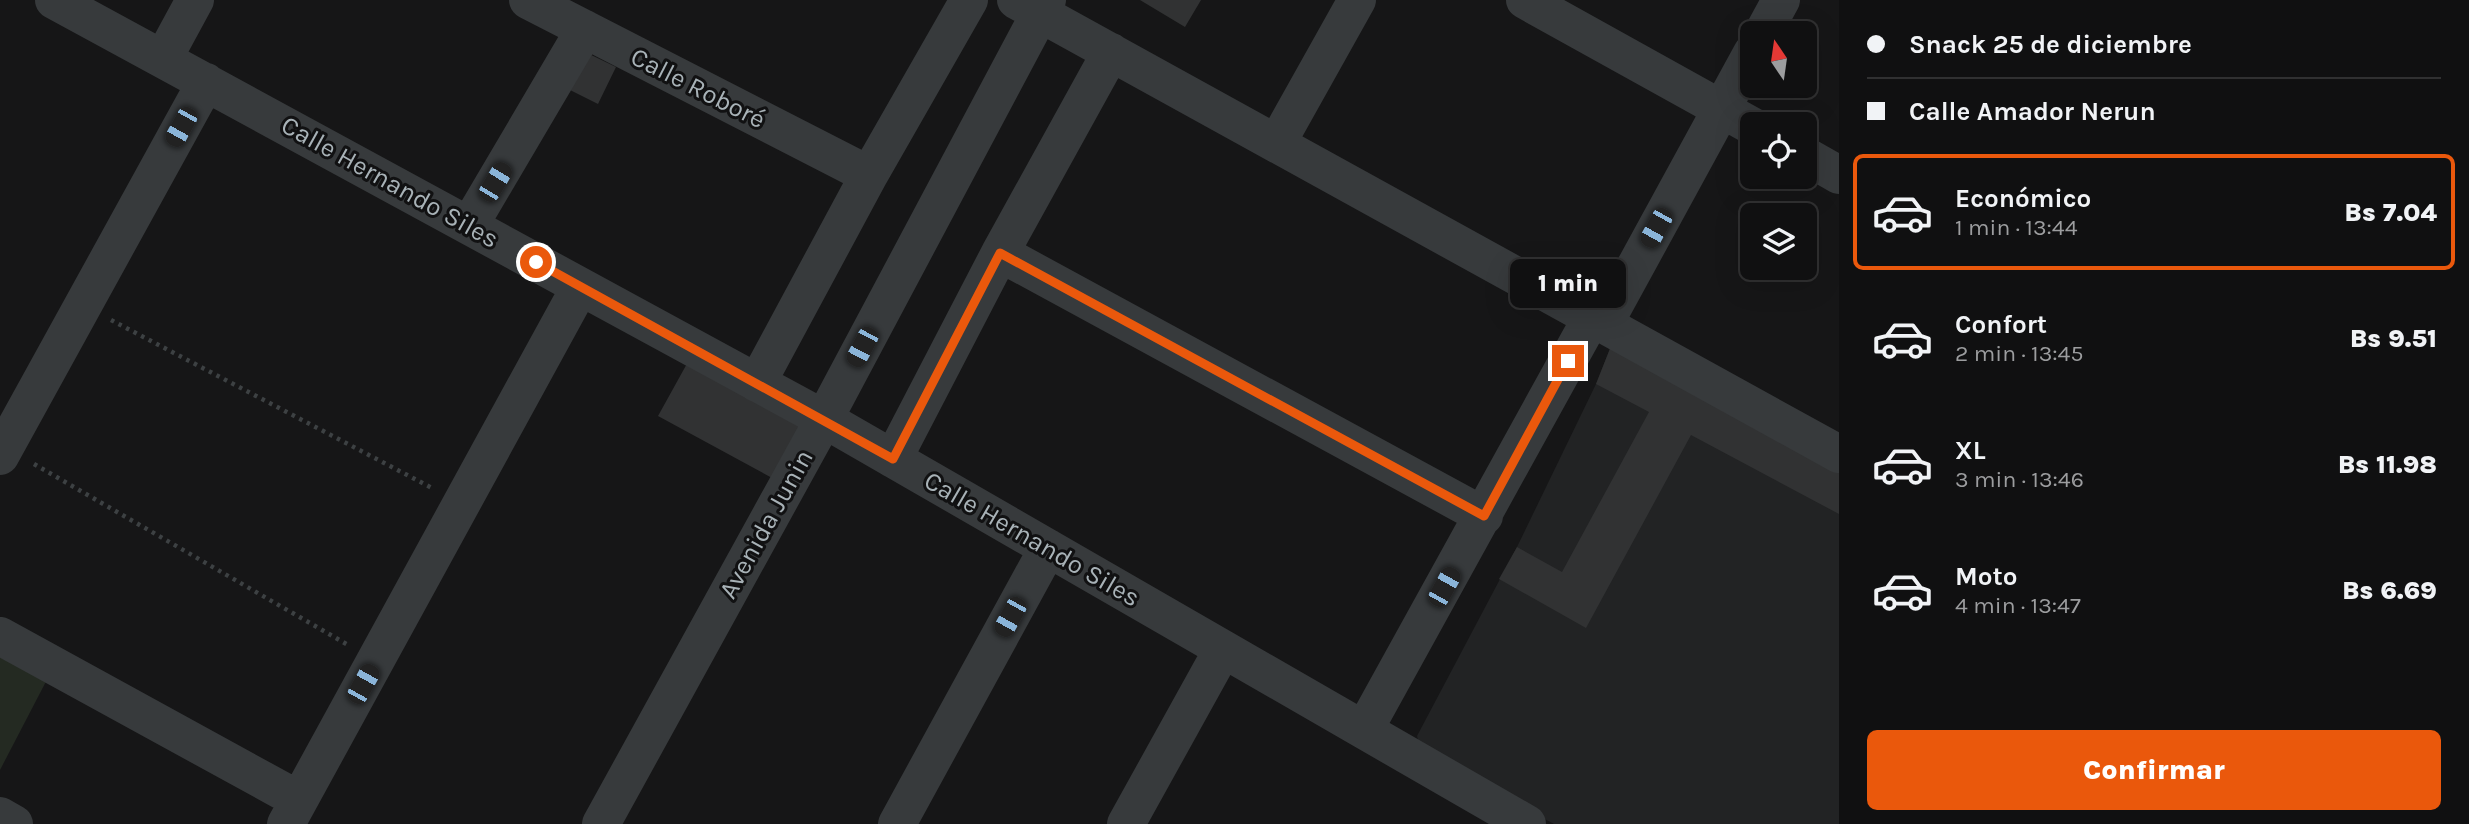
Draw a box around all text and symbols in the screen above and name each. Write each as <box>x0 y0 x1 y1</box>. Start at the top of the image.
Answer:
north arrow <box>1740 21 1816 98</box>
map controls <box>1740 21 1817 280</box>
text: Snack 25 de diciembre <box>1909 29 2192 60</box>
street label: Calle Roboré <box>626 41 770 135</box>
text: Calle Amador Nerun <box>1909 96 2156 127</box>
car <box>162 104 201 150</box>
street label: Calle Hernando Siles <box>276 109 504 255</box>
button: locate <box>1740 112 1817 189</box>
car <box>476 159 515 205</box>
icon: car <box>1871 181 1934 244</box>
text: Económico <box>1955 183 2091 214</box>
text: Bs 7.04 <box>2344 197 2437 228</box>
button: layers <box>1740 203 1817 280</box>
car <box>1637 205 1676 251</box>
text: 1 min · 13:44 <box>1955 214 2078 241</box>
route start <box>520 246 552 278</box>
callout: 1 min <box>1510 260 1626 308</box>
text: 1 min <box>1538 270 1598 297</box>
icon: car <box>1871 307 1934 370</box>
text: Confort <box>1955 309 2047 340</box>
text: Bs 9.51 <box>2350 323 2437 354</box>
car <box>843 324 882 370</box>
text: 2 min · 13:45 <box>1955 340 2083 367</box>
route end <box>1552 345 1584 377</box>
icon: car <box>1871 433 1934 496</box>
text: XL <box>1955 435 1986 466</box>
street label: Avenida Junin <box>712 444 820 604</box>
text: Bs 11.98 <box>2338 449 2437 480</box>
street label: Calle Hernando Siles <box>919 465 1145 613</box>
text: 3 min · 13:46 <box>1955 466 2084 493</box>
icon: car <box>1871 559 1934 622</box>
text: Moto <box>1955 561 2017 592</box>
car <box>1425 564 1464 610</box>
text: Bs 6.69 <box>2342 575 2437 606</box>
text: 4 min · 13:47 <box>1955 592 2081 619</box>
car <box>991 594 1030 640</box>
car <box>344 661 383 707</box>
button: Confirmar <box>1867 730 2441 810</box>

